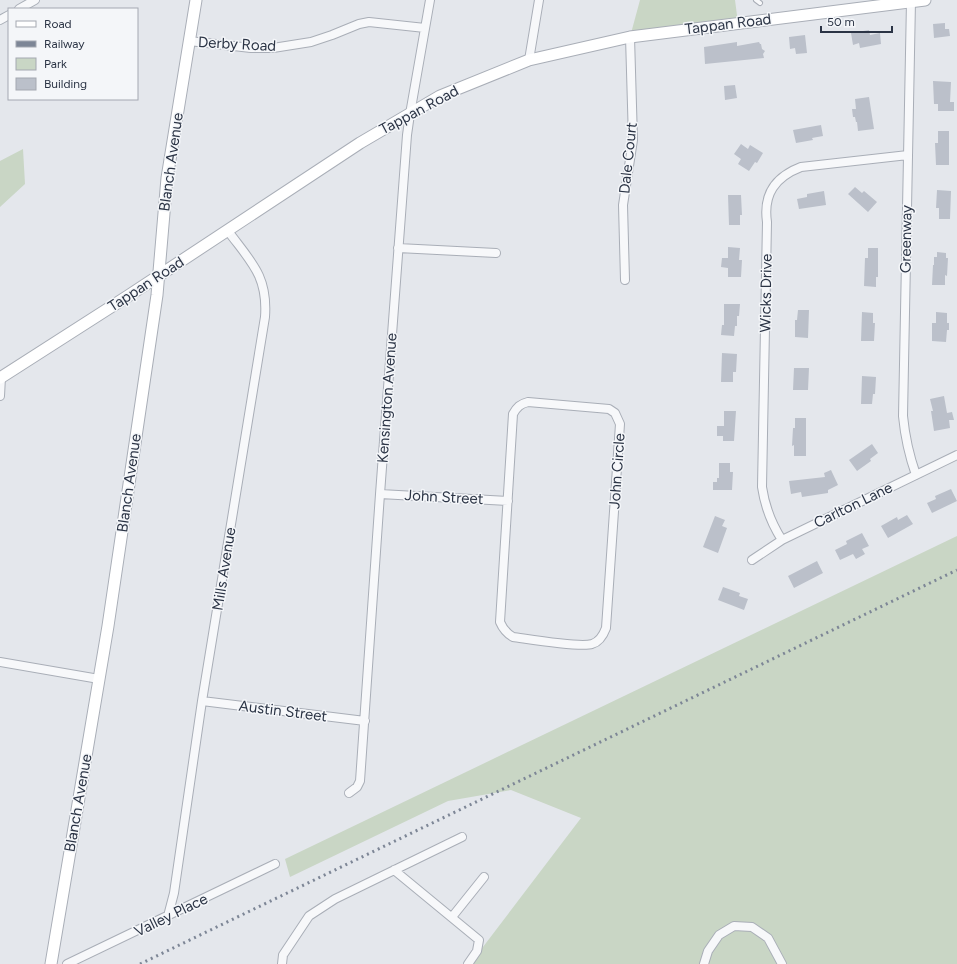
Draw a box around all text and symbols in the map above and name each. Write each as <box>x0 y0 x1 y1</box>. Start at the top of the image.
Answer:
legend <box>8 8 138 100</box>
scale bar <box>821 8 892 34</box>
street label: Tappan Road <box>684 10 772 38</box>
text: 50 m <box>827 15 855 29</box>
text: Road <box>44 17 72 31</box>
street label: Derby Road <box>197 33 277 55</box>
text: Railway <box>44 37 85 51</box>
text: Park <box>44 57 67 71</box>
text: Building <box>44 77 87 91</box>
street label: Tappan Road <box>376 82 462 138</box>
street label: Blanch Avenue <box>155 112 187 212</box>
street label: Dale Court <box>615 121 641 195</box>
street label: Greenway <box>896 205 916 273</box>
street label: Tappan Road <box>105 253 187 315</box>
street label: Wicks Drive <box>756 254 776 332</box>
street label: Kensington Avenue <box>373 332 401 464</box>
street label: Blanch Avenue <box>113 433 145 533</box>
street label: John Circle <box>605 433 629 509</box>
street label: Carlton Lane <box>811 478 895 532</box>
street label: John Street <box>404 486 484 508</box>
street label: Mills Avenue <box>209 526 239 612</box>
street label: Austin Street <box>238 697 328 725</box>
street label: Blanch Avenue <box>61 752 95 854</box>
street label: Valley Place <box>131 889 211 941</box>

